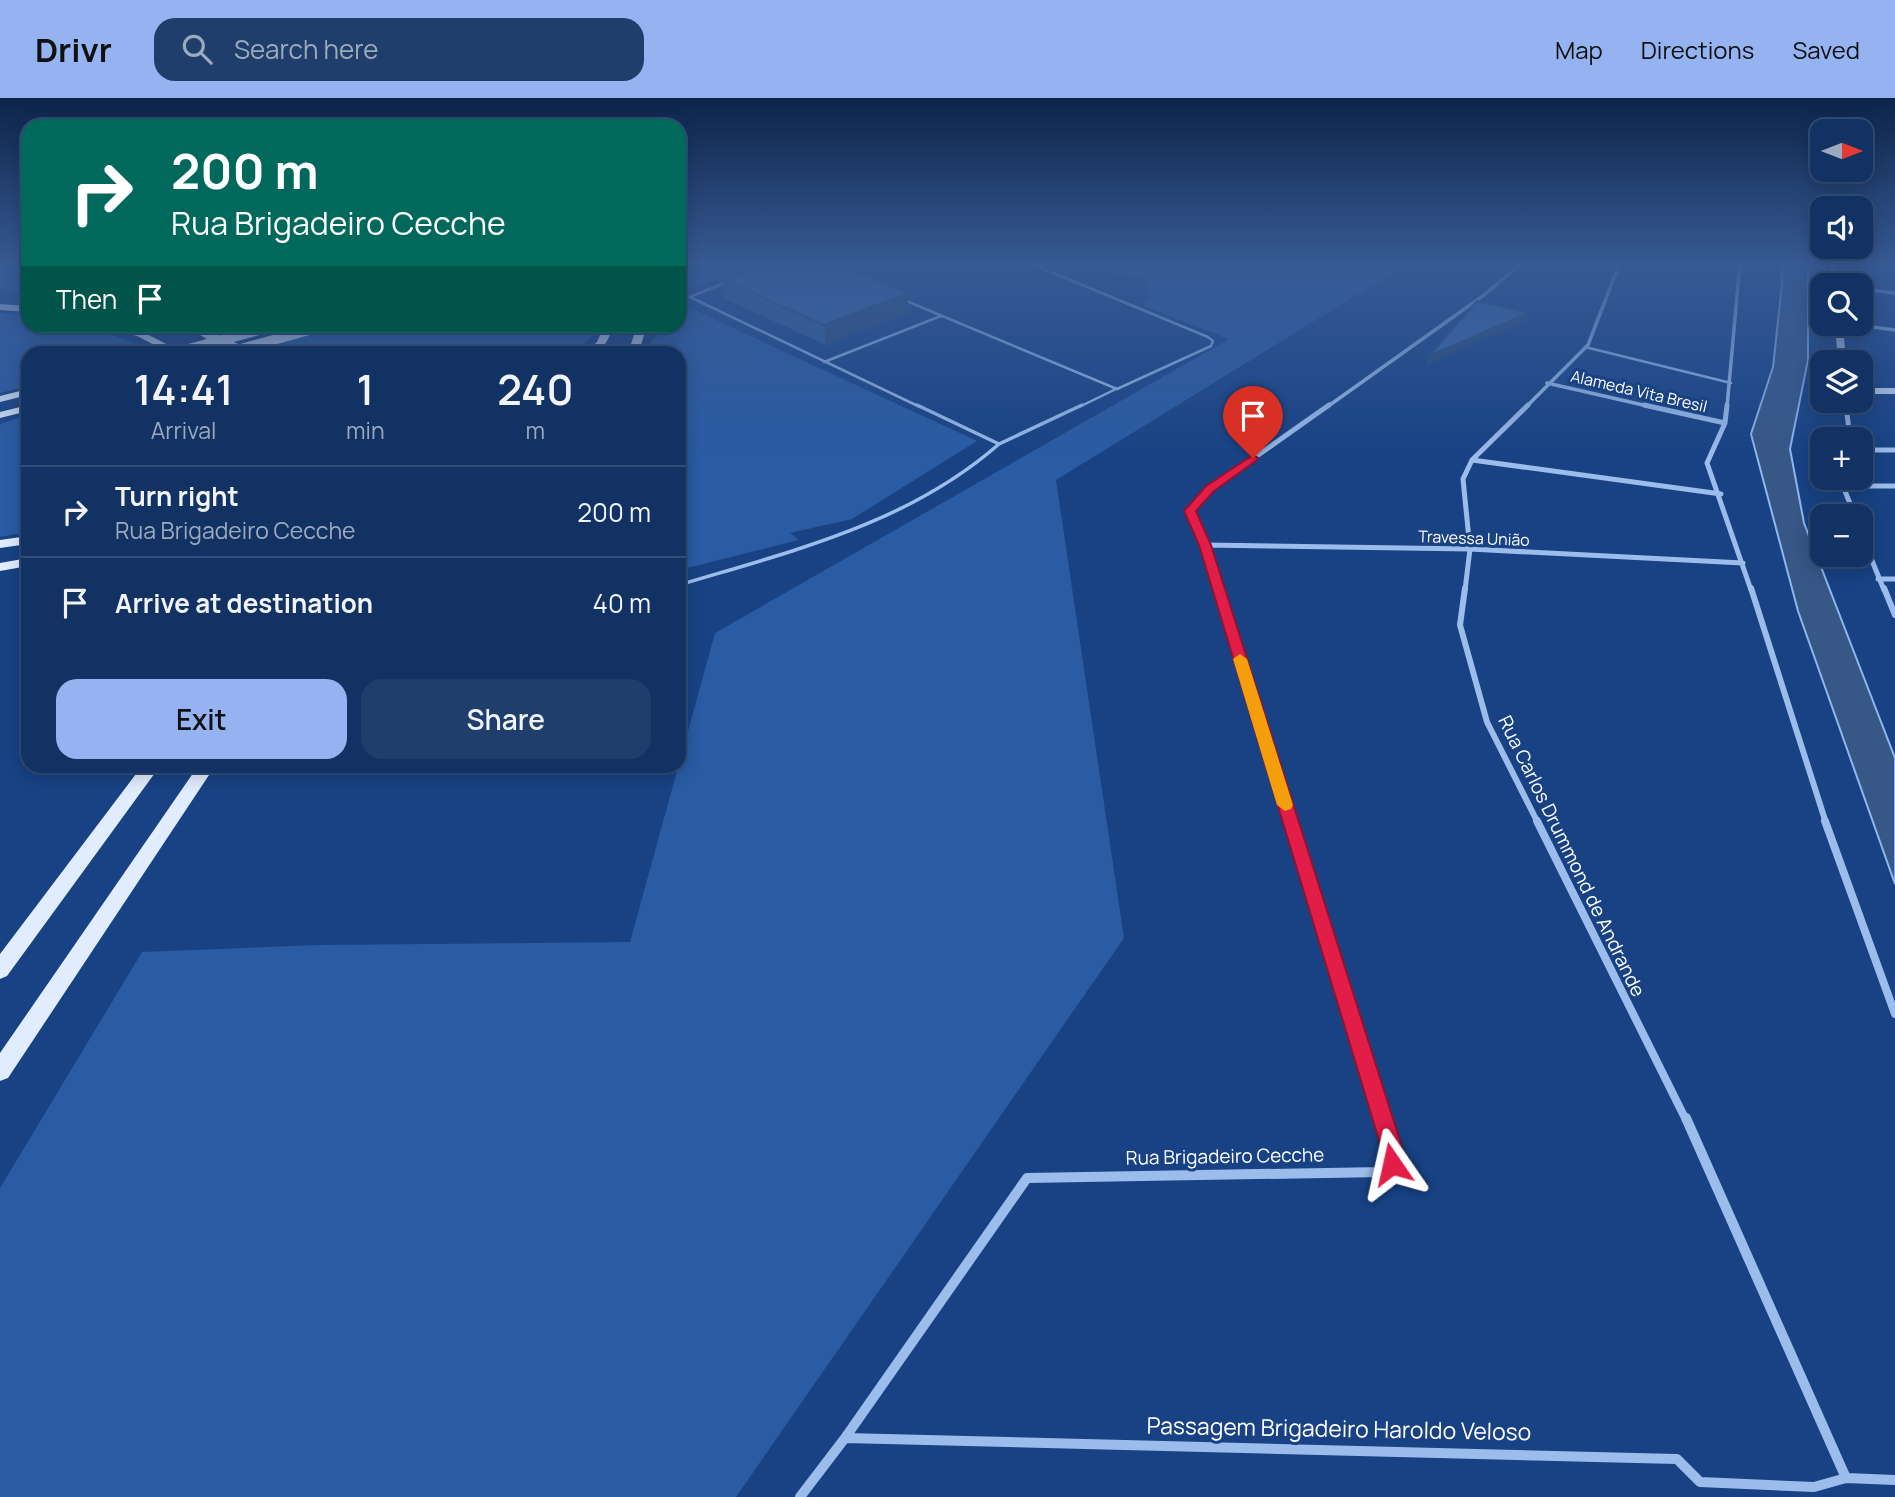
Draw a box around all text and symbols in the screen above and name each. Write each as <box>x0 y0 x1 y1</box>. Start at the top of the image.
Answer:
search box <box>154 18 644 81</box>
text: Drivr <box>35 27 112 72</box>
icon: search <box>178 30 216 68</box>
text: Search here <box>234 31 378 67</box>
text: Map <box>1555 33 1603 66</box>
text: Directions <box>1641 33 1754 66</box>
text: Saved <box>1792 33 1860 66</box>
north arrow <box>1810 119 1872 182</box>
map controls <box>1810 119 1873 567</box>
text: 200 m <box>171 137 319 204</box>
icon: right <box>56 147 147 238</box>
button: sound <box>1810 196 1873 259</box>
text: Rua Brigadeiro Cecche <box>171 201 506 245</box>
button: search <box>1810 273 1873 336</box>
icon: arrive <box>131 280 169 318</box>
text: Then <box>56 281 117 317</box>
button: layers <box>1810 350 1873 413</box>
text: 14:41 <box>134 360 233 418</box>
text: 1 <box>357 360 374 418</box>
text: 240 <box>497 360 573 418</box>
street label: Alameda Vita Bresil <box>1569 365 1709 417</box>
pin <box>1223 386 1283 458</box>
icon: arrive <box>1234 397 1272 435</box>
text: Arrival <box>151 414 216 446</box>
text: min <box>346 414 385 446</box>
text: m <box>526 414 545 446</box>
button: + <box>1810 427 1873 490</box>
text: Turn right <box>115 478 239 514</box>
icon: right <box>56 493 94 531</box>
text: 200 m <box>577 494 651 530</box>
button: − <box>1810 504 1873 567</box>
text: Rua Brigadeiro Cecche <box>115 514 356 546</box>
street label: Travessa União <box>1418 525 1530 551</box>
icon: arrive <box>56 584 94 622</box>
text: Arrive at destination <box>115 585 373 621</box>
text: 40 m <box>593 585 651 621</box>
button: Exit <box>56 679 347 759</box>
button: Share <box>361 679 651 759</box>
street label: Rua Carlos Drummond de Andrande <box>1492 711 1652 1001</box>
position arrow <box>1355 1127 1429 1201</box>
street label: Rua Brigadeiro Cecche <box>1125 1141 1325 1171</box>
street label: Passagem Brigadeiro Haroldo Veloso <box>1146 1409 1532 1447</box>

